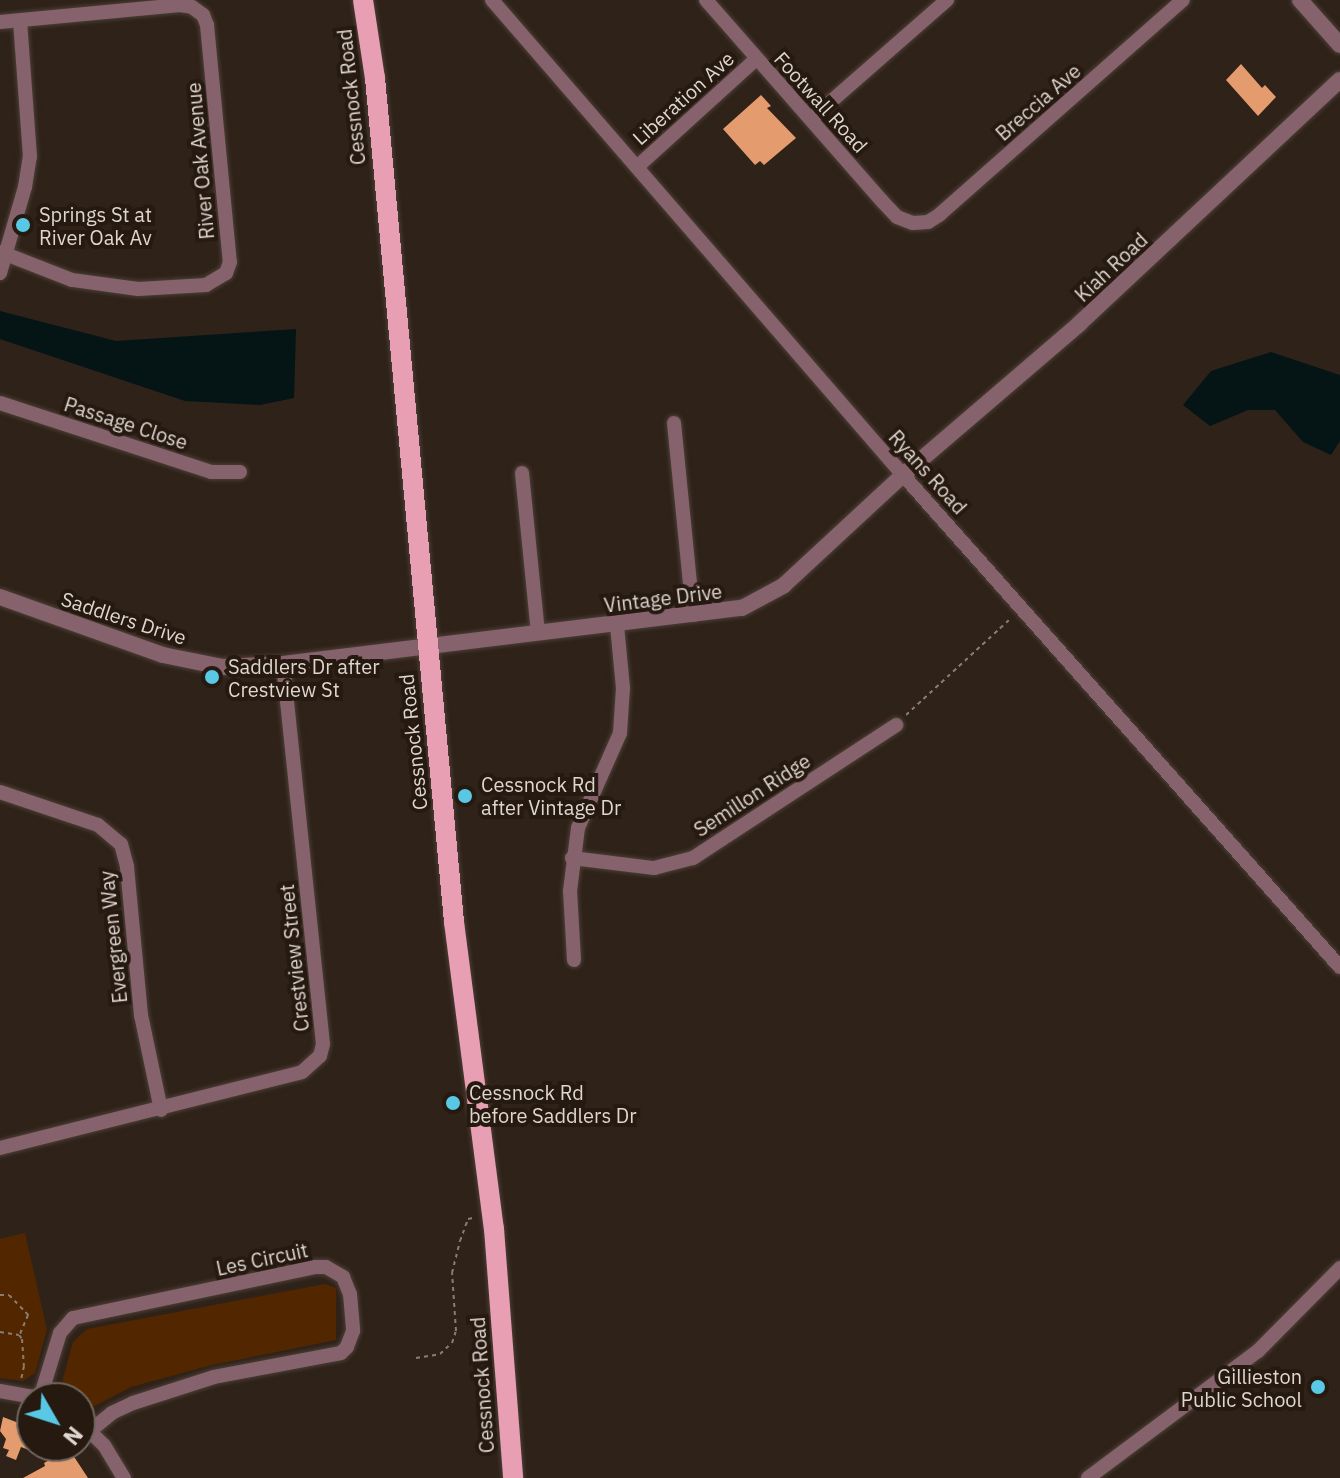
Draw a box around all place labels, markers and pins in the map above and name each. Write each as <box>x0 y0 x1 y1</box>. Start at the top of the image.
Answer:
place label: Springs St at River Oak Av <box>39 202 152 249</box>
marker: Springs St at River Oak Av <box>14 216 32 234</box>
place label: Saddlers Dr after Crestview St <box>228 654 380 701</box>
marker: Saddlers Dr after Crestview St <box>203 668 221 686</box>
place label: Cessnock Rd after Vintage Dr <box>481 772 621 819</box>
marker: Cessnock Rd after Vintage Dr <box>456 787 474 805</box>
place label: Cessnock Rd before Saddlers Dr <box>469 1080 637 1127</box>
marker: Cessnock Rd before Saddlers Dr <box>444 1094 462 1112</box>
place label: Gillieston Public School <box>1181 1364 1302 1411</box>
marker: Gillieston Public School <box>1309 1378 1327 1396</box>

